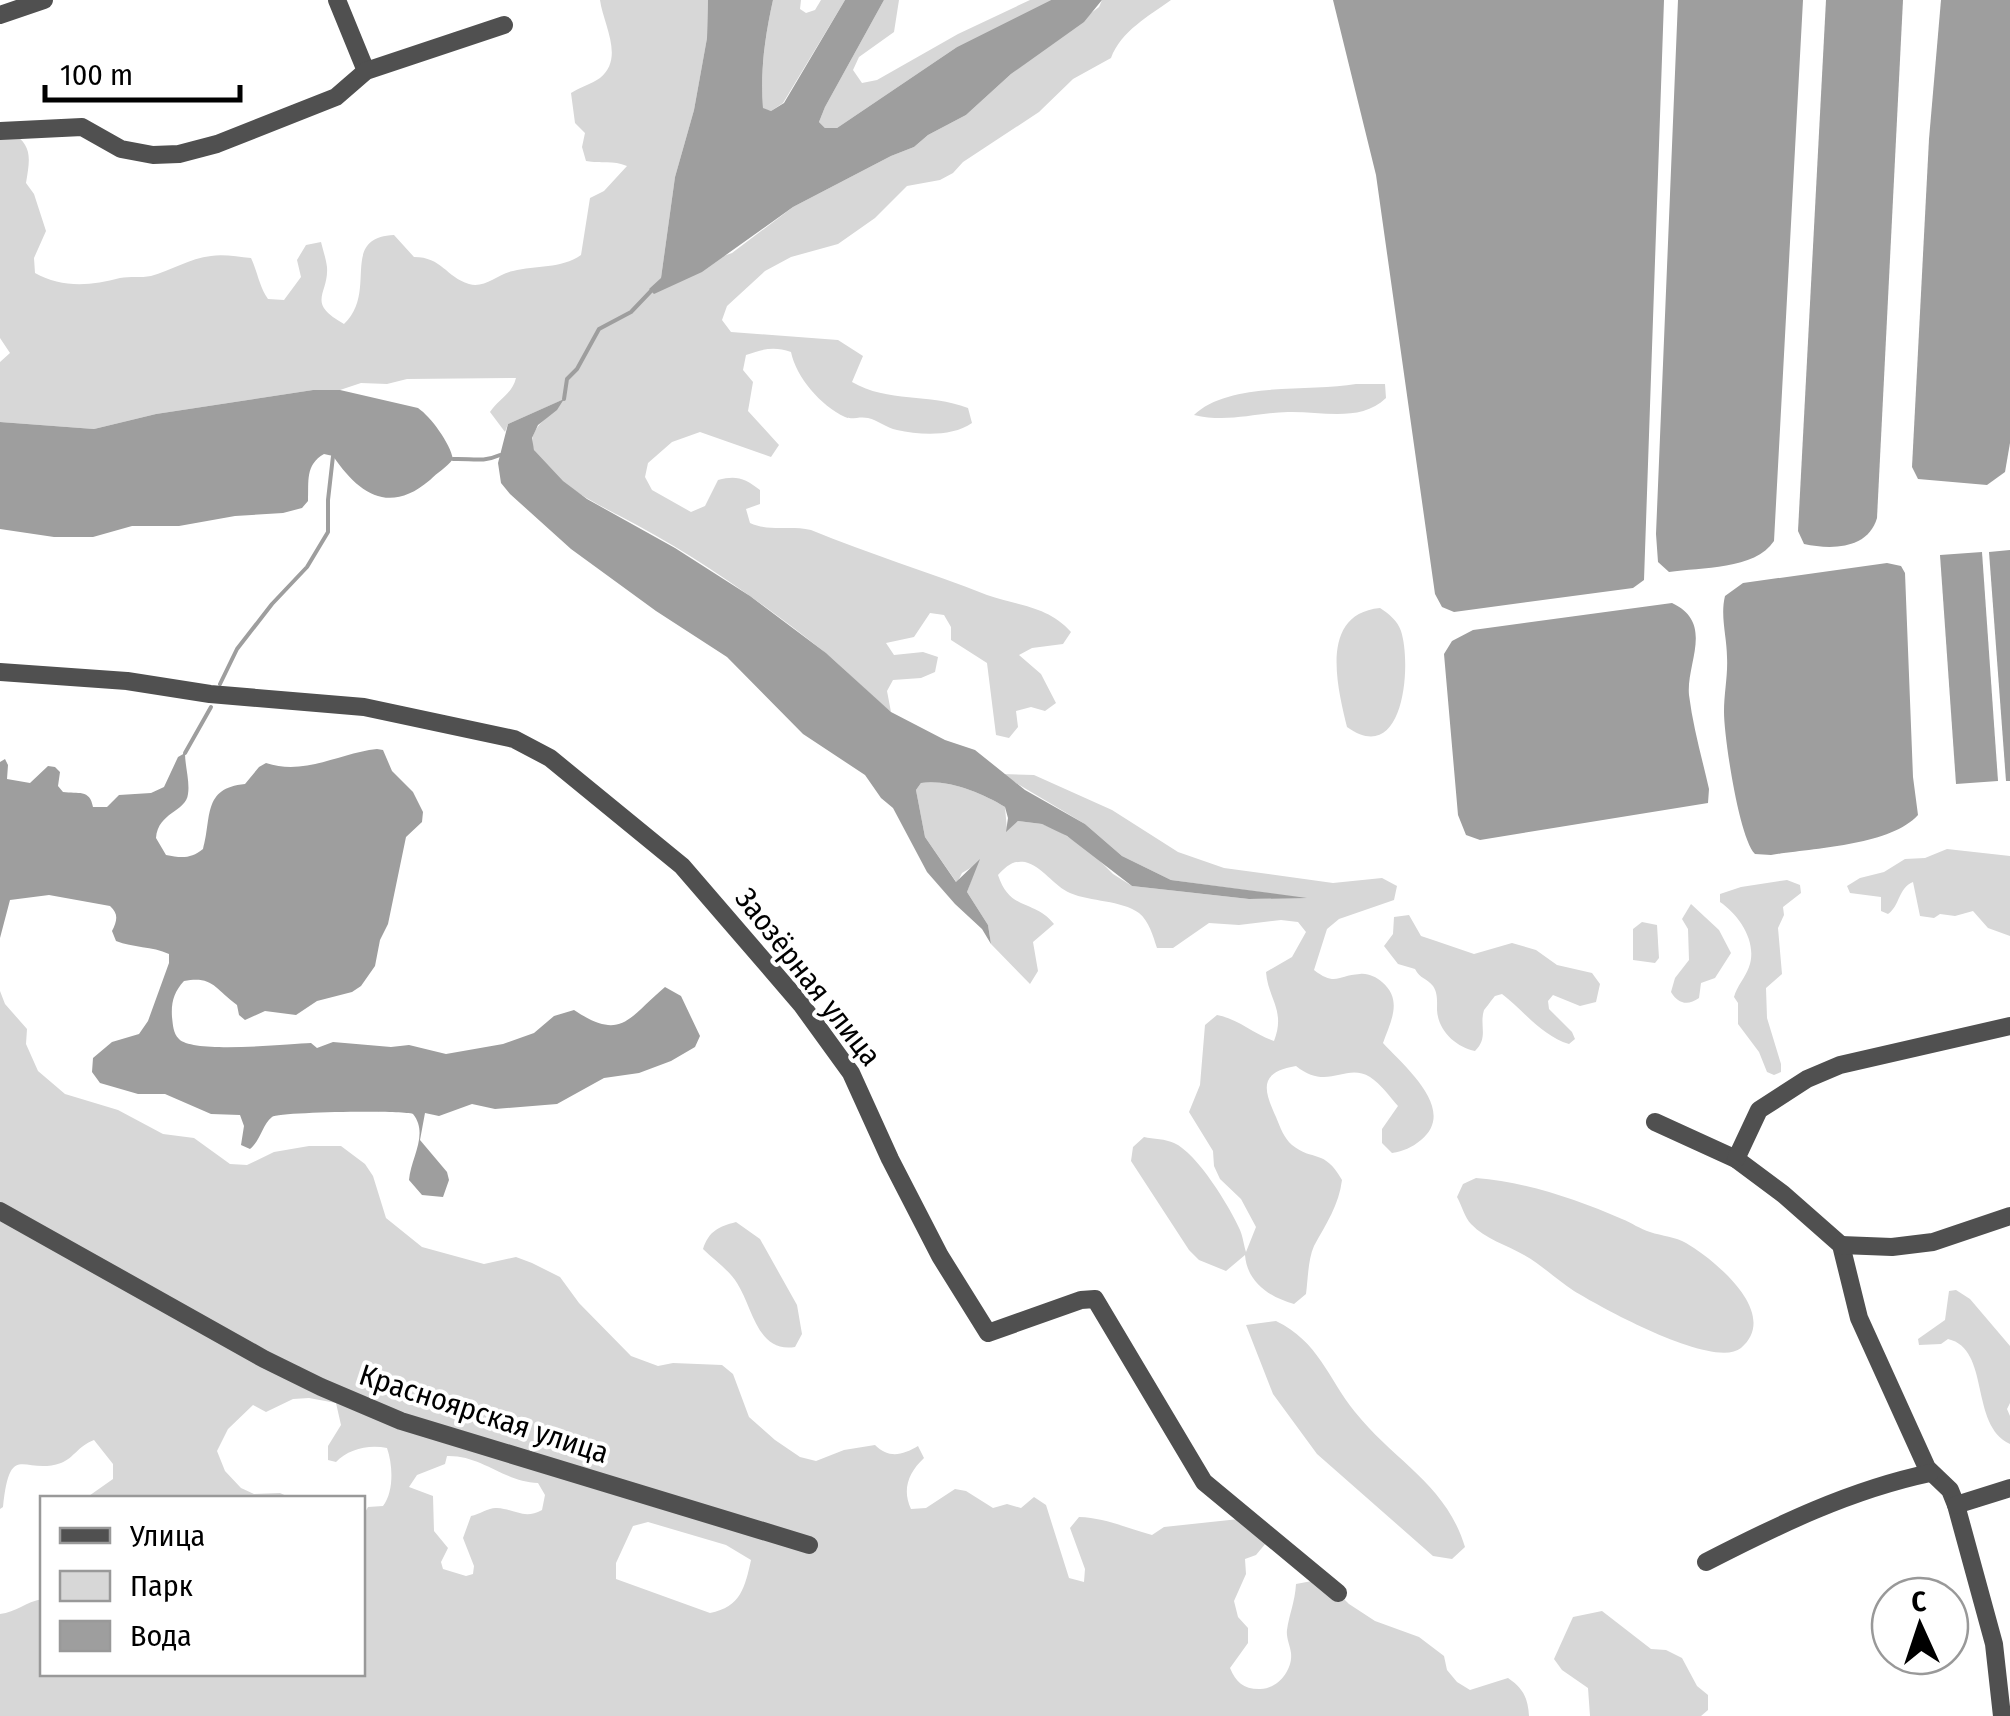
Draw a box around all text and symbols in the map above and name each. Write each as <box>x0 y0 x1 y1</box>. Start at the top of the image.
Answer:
scale bar <box>45 40 240 102</box>
text: 100 m <box>60 57 133 93</box>
street label: Заозёрная улица <box>727 881 889 1073</box>
street label: Красноярская улица <box>355 1357 613 1471</box>
legend <box>40 1496 365 1676</box>
text: Улица <box>129 1518 205 1554</box>
text: Парк <box>130 1568 193 1604</box>
north arrow <box>1870 1576 1970 1676</box>
text: С <box>1911 1585 1927 1618</box>
text: Вода <box>130 1618 192 1654</box>

